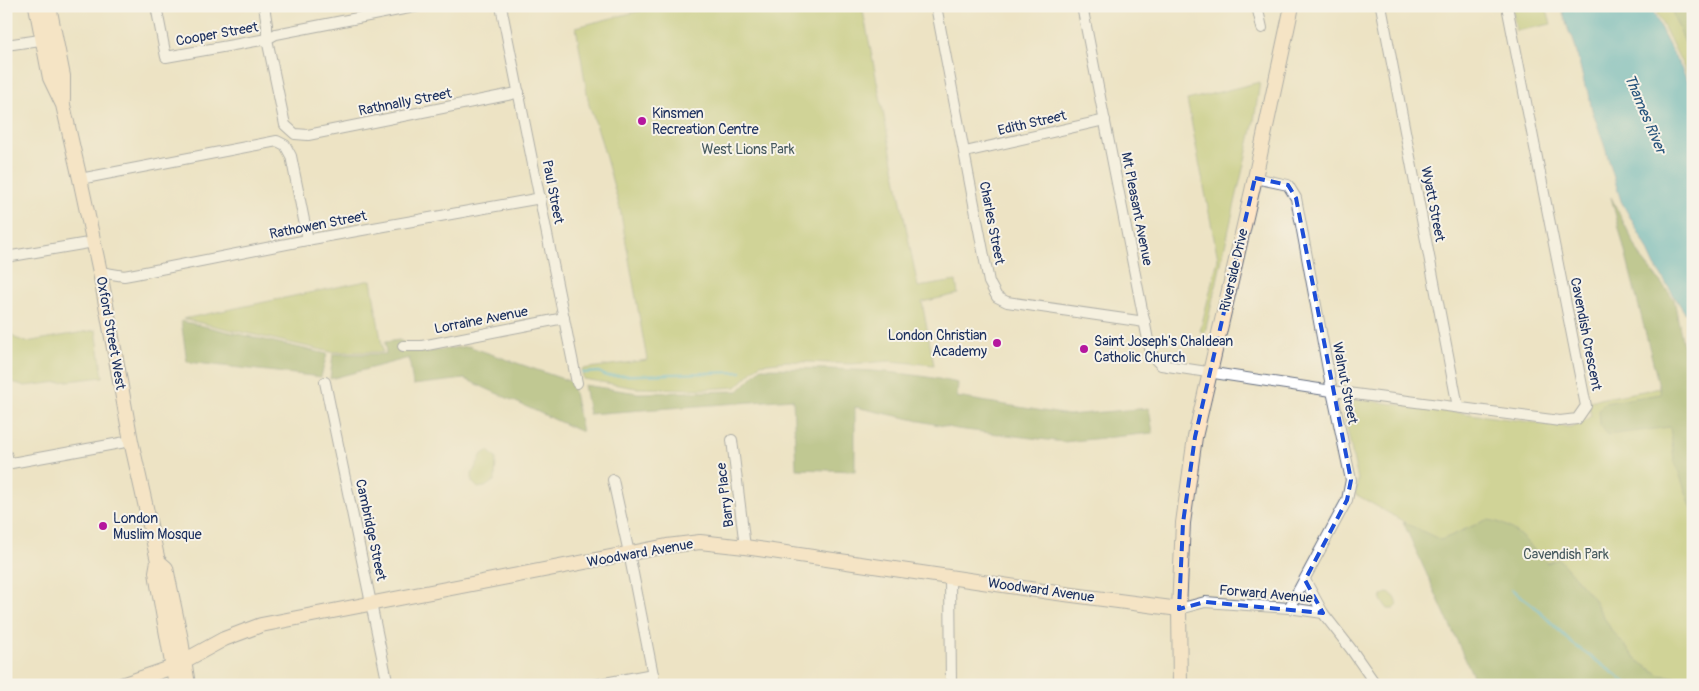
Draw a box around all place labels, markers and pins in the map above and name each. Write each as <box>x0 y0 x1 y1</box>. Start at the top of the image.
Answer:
place label: Kinsmen Recreation Centre <box>652 105 759 138</box>
marker: Kinsmen Recreation Centre <box>636 115 648 127</box>
place label: London Christian Academy <box>888 327 987 360</box>
place label: Saint Joseph's Chaldean Catholic Church <box>1094 333 1233 366</box>
marker: London Christian Academy <box>991 337 1003 349</box>
marker: Saint Joseph's Chaldean Catholic Church <box>1078 343 1090 355</box>
place label: London Muslim Mosque <box>113 510 202 543</box>
marker: London Muslim Mosque <box>97 520 109 532</box>

